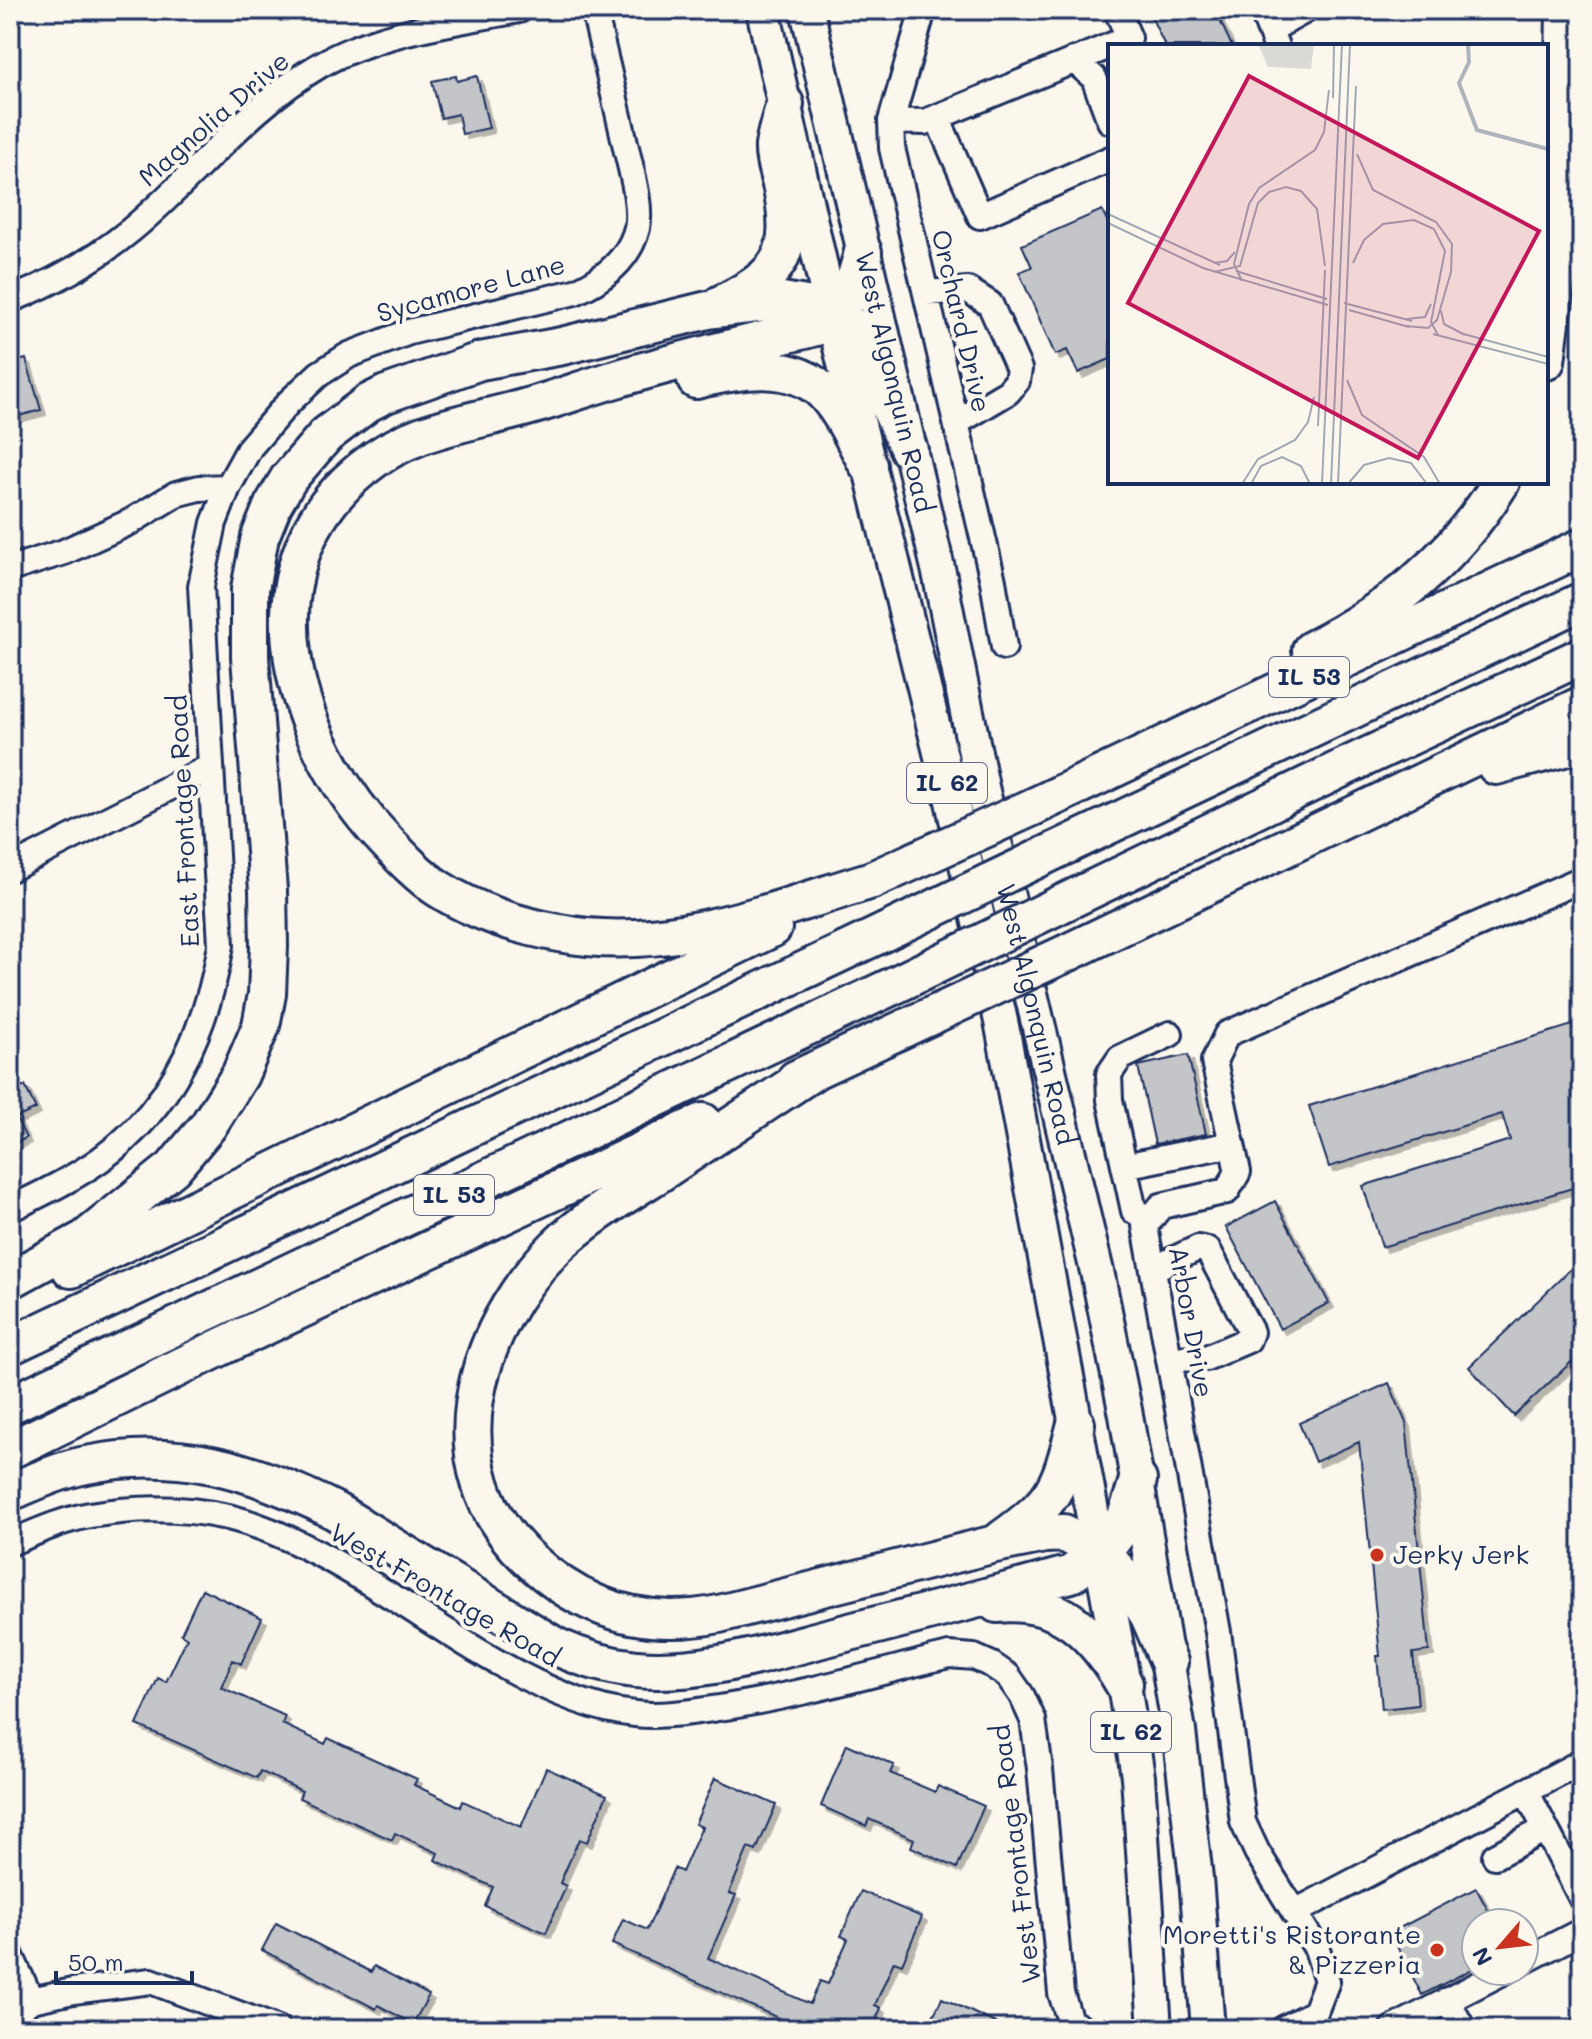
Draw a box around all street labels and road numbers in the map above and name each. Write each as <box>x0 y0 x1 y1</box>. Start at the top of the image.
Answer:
street label: Magnolia Drive <box>131 43 296 193</box>
street label: Orchard Drive <box>924 226 1000 415</box>
street label: Sycamore Lane <box>373 247 569 330</box>
street label: West Algonquin Road <box>848 248 942 516</box>
road number: IL 53 <box>1269 657 1349 697</box>
street label: East Frontage Road <box>159 694 207 948</box>
road number: IL 62 <box>907 763 987 803</box>
street label: West Algonquin Road <box>989 880 1084 1148</box>
road number: IL 53 <box>414 1175 494 1215</box>
street label: Arbor Drive <box>1162 1243 1222 1400</box>
street label: West Frontage Road <box>324 1514 567 1674</box>
road number: IL 62 <box>1091 1712 1171 1752</box>
street label: West Frontage Road <box>982 1723 1048 1986</box>

